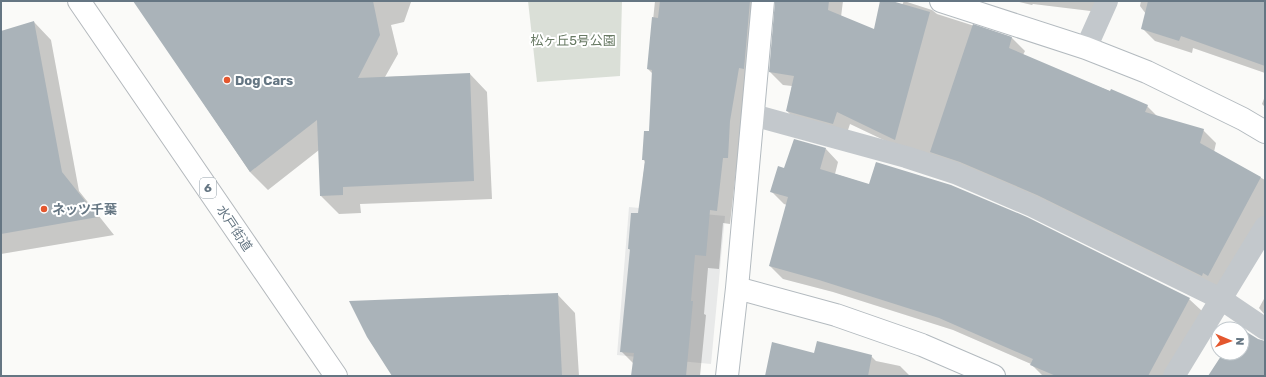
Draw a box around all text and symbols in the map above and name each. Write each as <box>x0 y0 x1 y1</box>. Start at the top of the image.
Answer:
park label: 松ヶ丘5号公園 <box>530 33 616 48</box>
place label: Dog Cars <box>235 73 293 88</box>
marker: Dog Cars <box>222 75 232 85</box>
road number: 6 <box>200 178 216 198</box>
place label: ネッツ千葉 <box>52 202 117 217</box>
street label: 水戸街道 <box>214 203 255 254</box>
marker: ネッツ千葉 <box>39 204 49 214</box>
north arrow <box>1210 321 1250 361</box>
text: N <box>1233 337 1246 346</box>

